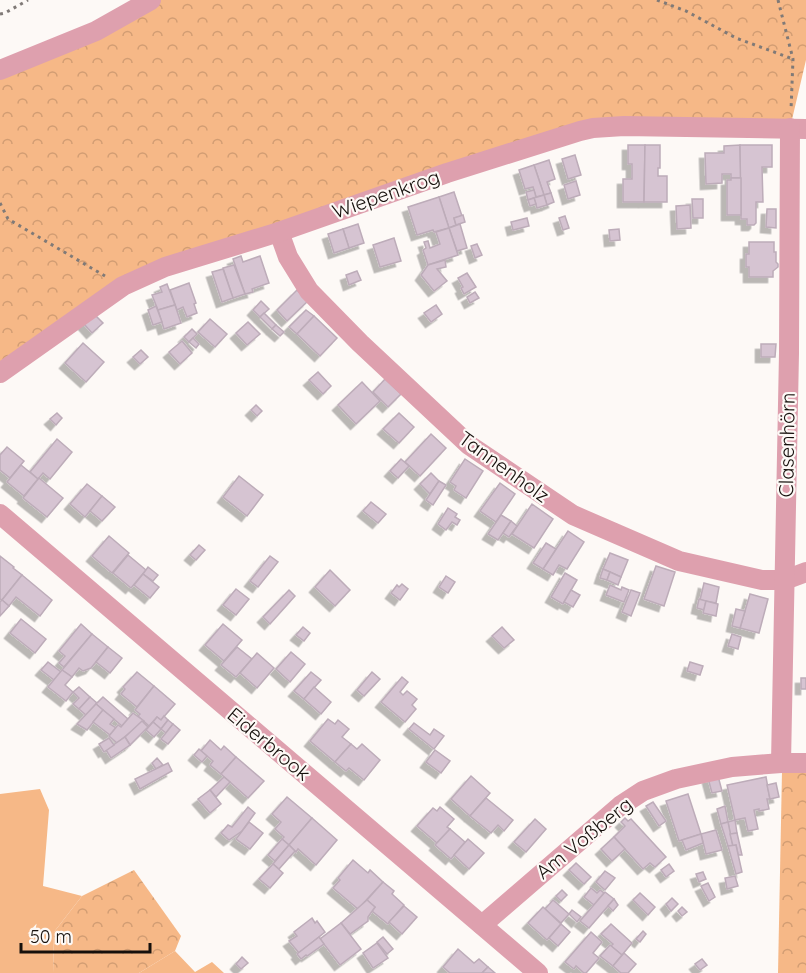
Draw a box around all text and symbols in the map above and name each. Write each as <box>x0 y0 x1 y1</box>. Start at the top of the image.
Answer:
street label: Wiepenkrog <box>329 163 443 224</box>
street label: Clasenhörn <box>773 392 800 498</box>
street label: Tannenholz <box>454 425 554 508</box>
street label: Eiderbrook <box>223 702 316 786</box>
street label: Am Voßberg <box>530 791 637 884</box>
scale bar <box>21 916 150 954</box>
text: 50 m <box>30 925 72 948</box>

